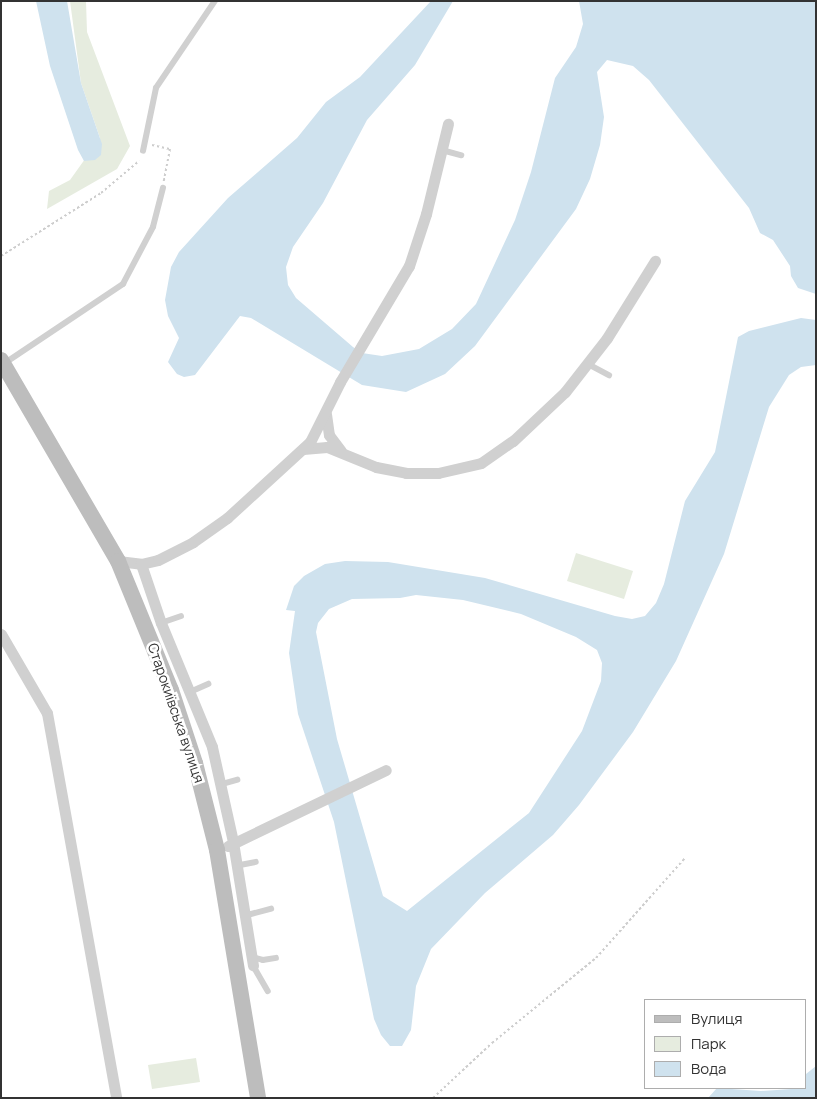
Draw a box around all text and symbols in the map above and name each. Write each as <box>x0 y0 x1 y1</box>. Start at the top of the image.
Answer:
street label: Старокиївська вулиця <box>144 641 208 785</box>
legend <box>644 999 807 1089</box>
text: Вулиця <box>691 1008 743 1029</box>
text: Парк <box>691 1033 726 1054</box>
text: Вода <box>691 1058 726 1079</box>

